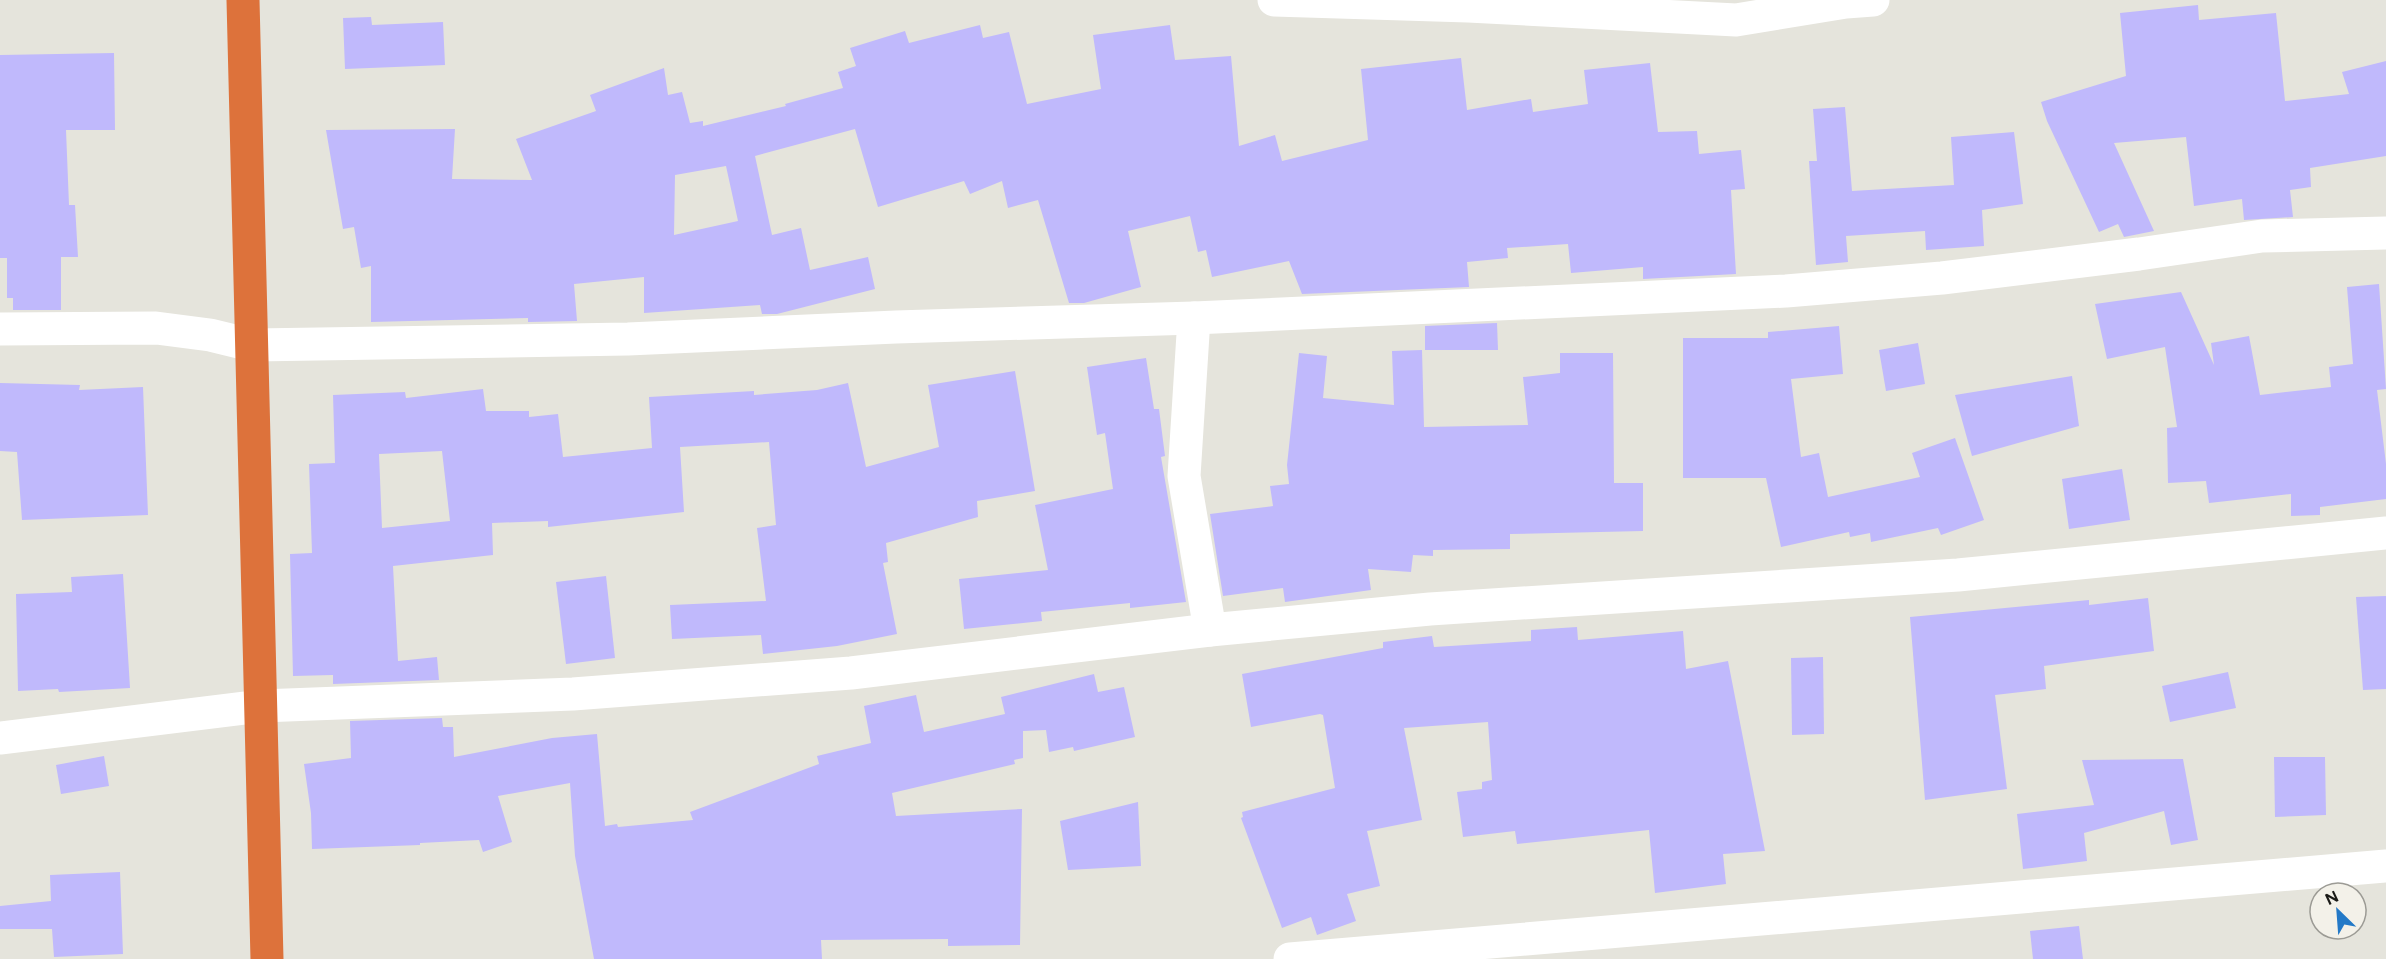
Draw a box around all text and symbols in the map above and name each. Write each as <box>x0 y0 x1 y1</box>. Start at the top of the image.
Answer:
north arrow <box>2308 881 2368 941</box>
text: N <box>2322 887 2341 909</box>

